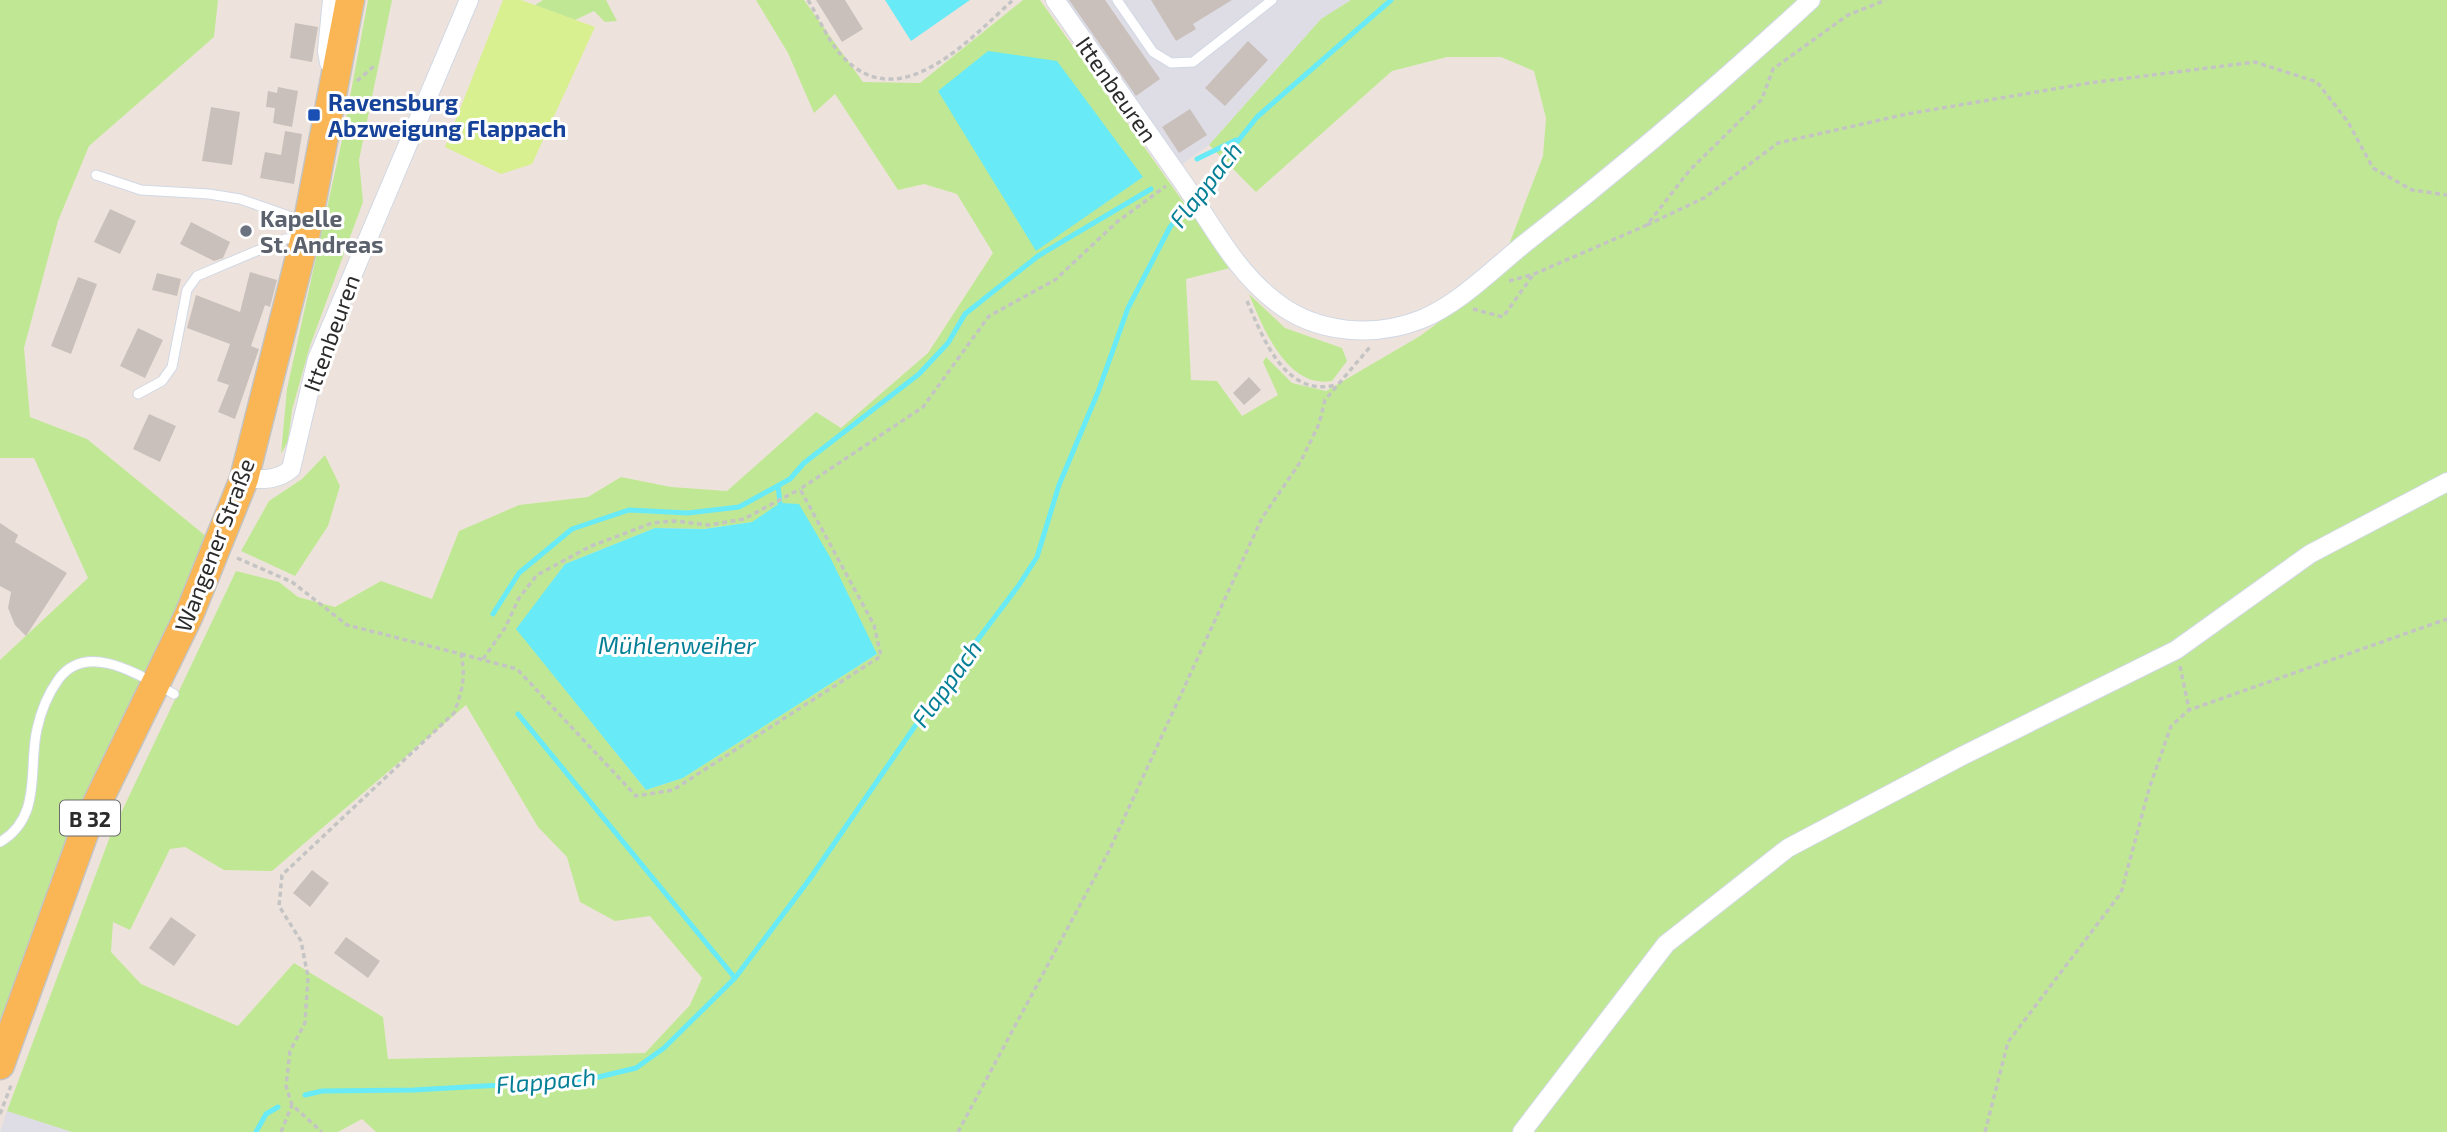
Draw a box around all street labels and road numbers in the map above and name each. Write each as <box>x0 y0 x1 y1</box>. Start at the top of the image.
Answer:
street label: Ittenbeuren <box>1070 31 1164 147</box>
street label: Ittenbeuren <box>297 271 365 395</box>
street label: Wangener Straße <box>168 454 260 636</box>
road number: B 32 <box>60 800 120 836</box>

